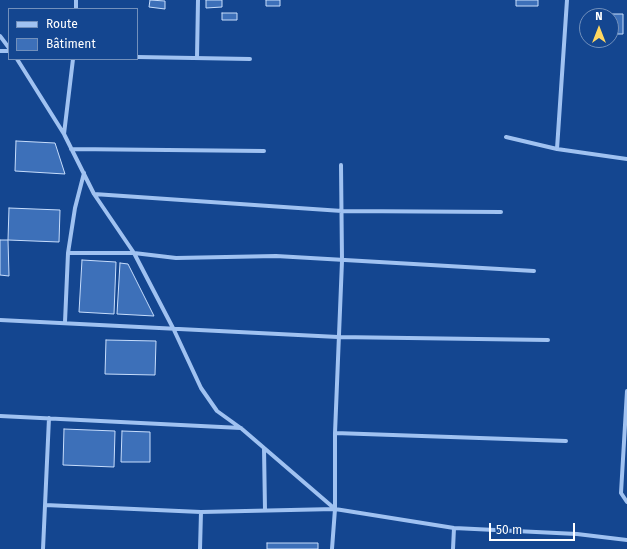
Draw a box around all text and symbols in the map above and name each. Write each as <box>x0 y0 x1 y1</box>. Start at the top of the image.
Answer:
legend <box>8 8 138 60</box>
north arrow <box>579 8 619 48</box>
text: N <box>595 10 603 23</box>
text: Route <box>46 17 78 31</box>
text: Bâtiment <box>46 37 96 51</box>
scale bar <box>491 515 577 541</box>
text: 50 m <box>496 523 522 537</box>

